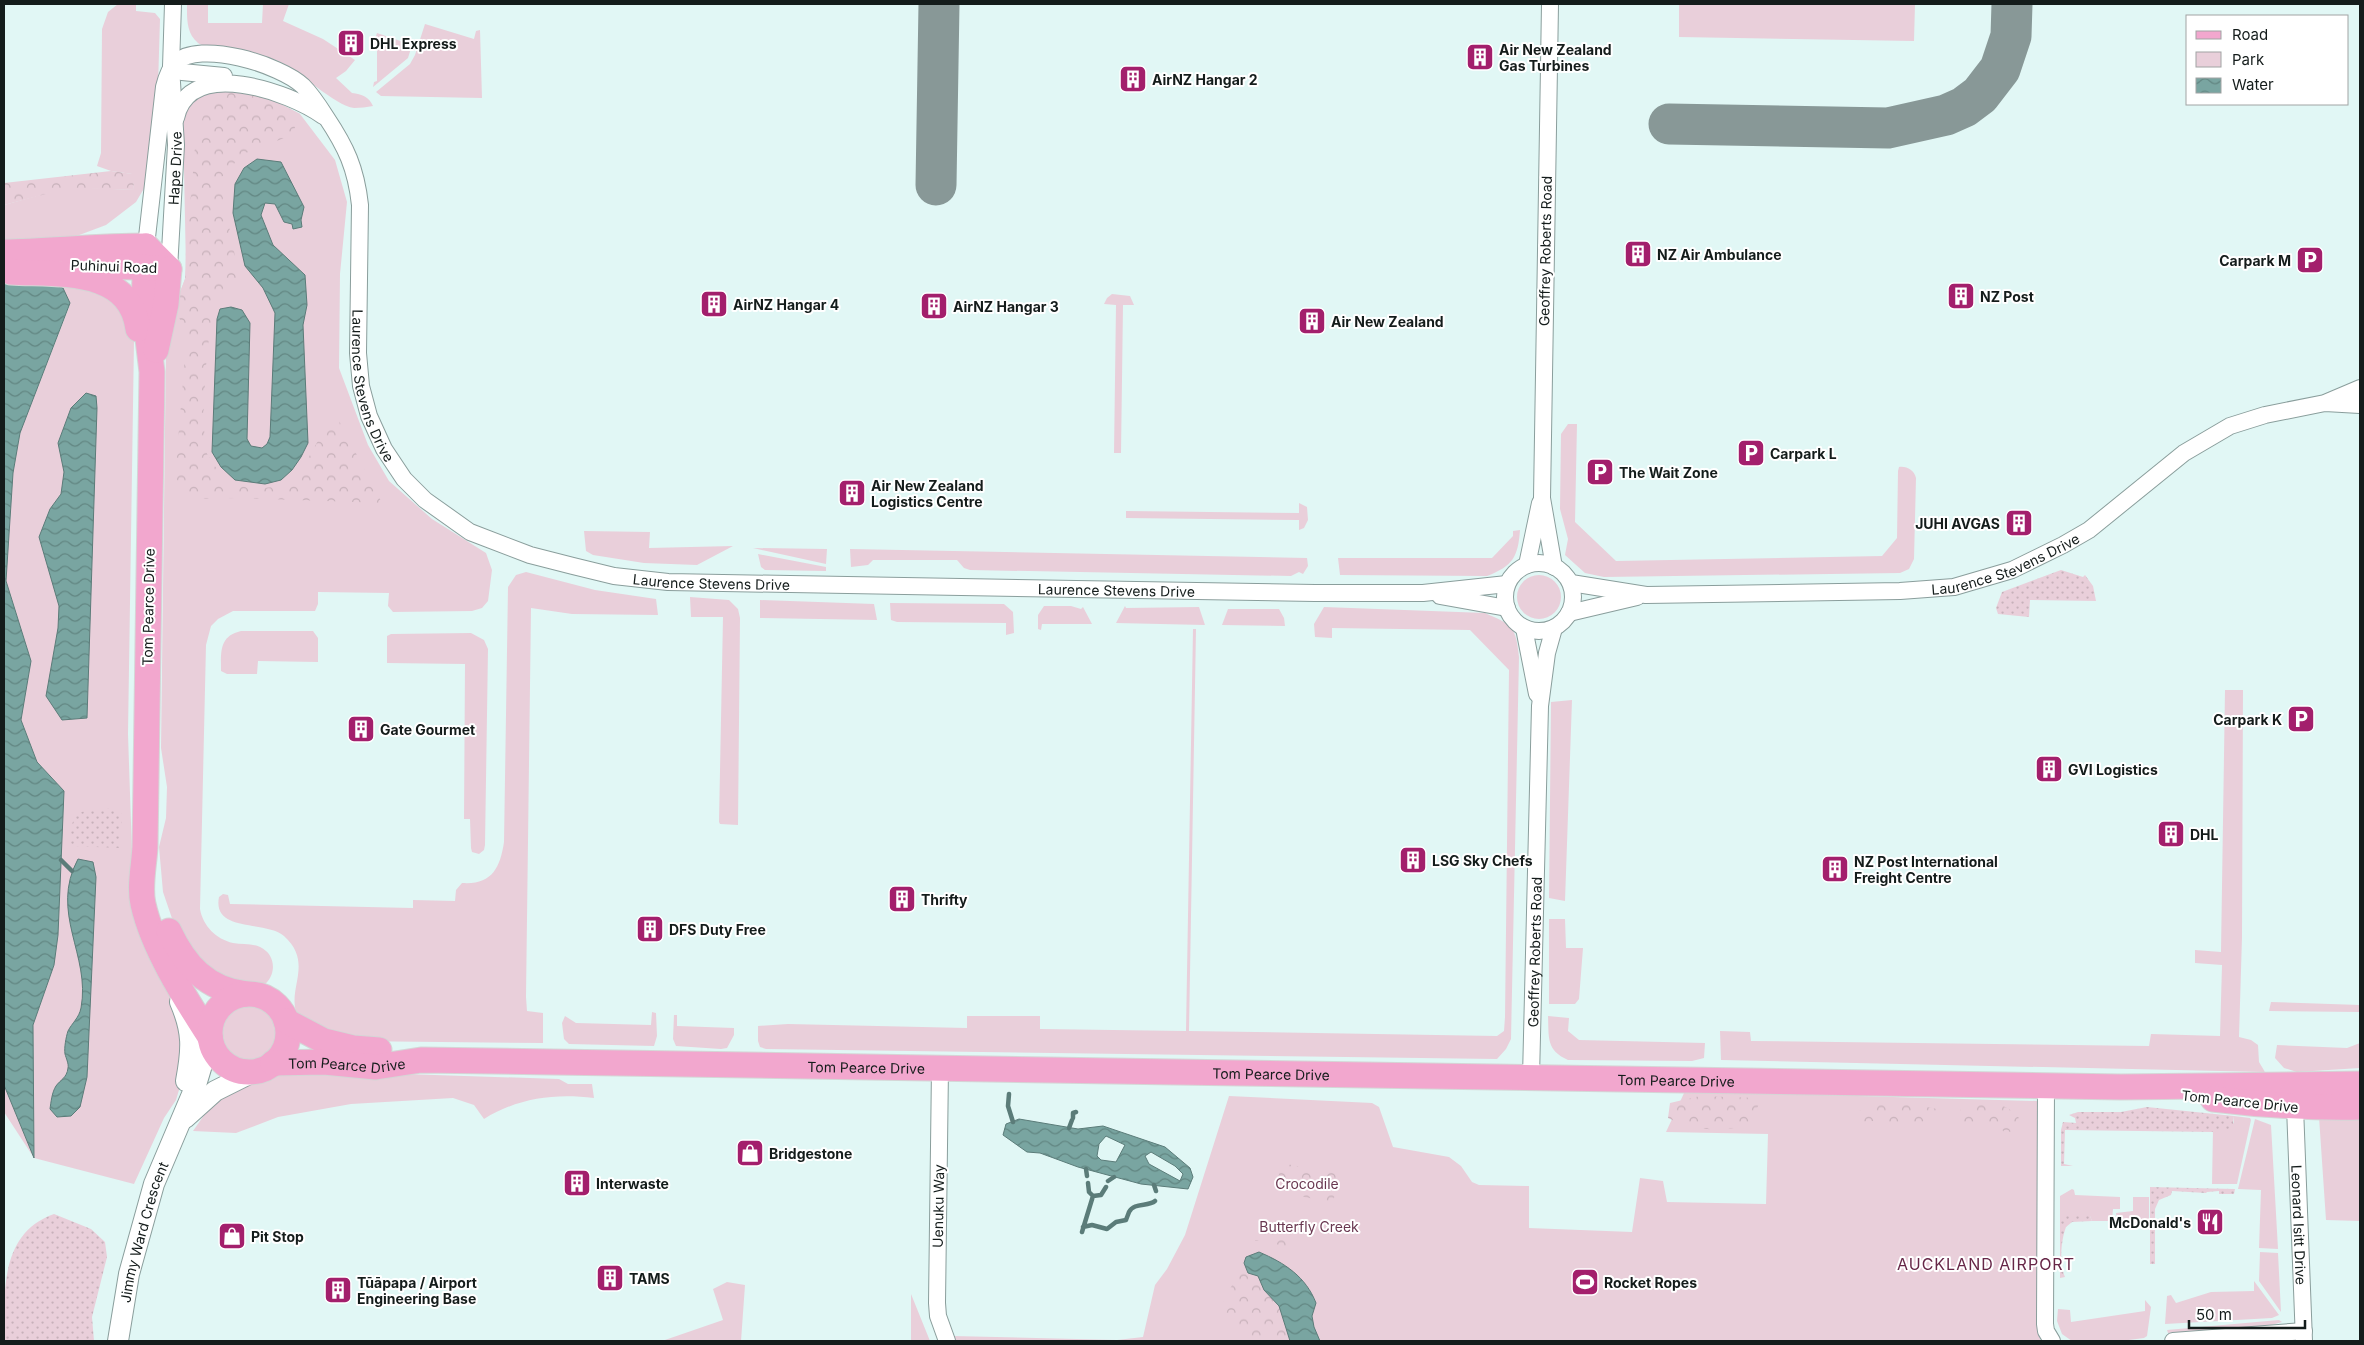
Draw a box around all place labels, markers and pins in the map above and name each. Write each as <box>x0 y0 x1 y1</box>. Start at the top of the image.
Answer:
building icon: DHL Express <box>336 28 366 58</box>
place label: DHL Express <box>370 35 457 52</box>
place label: Air New Zealand Gas Turbines <box>1499 41 1612 74</box>
building icon: Air New Zealand Gas Turbines <box>1465 42 1495 72</box>
building icon: AirNZ Hangar 2 <box>1118 64 1148 94</box>
place label: AirNZ Hangar 2 <box>1152 71 1258 88</box>
building icon: NZ Air Ambulance <box>1623 239 1653 269</box>
parking icon: Carpark M <box>2295 245 2325 275</box>
place label: NZ Air Ambulance <box>1657 246 1782 263</box>
place label: Carpark M <box>2219 252 2291 269</box>
building icon: NZ Post <box>1946 281 1976 311</box>
place label: NZ Post <box>1980 288 2034 305</box>
building icon: AirNZ Hangar 4 <box>699 289 729 319</box>
building icon: AirNZ Hangar 3 <box>919 291 949 321</box>
place label: AirNZ Hangar 4 <box>733 296 839 313</box>
place label: AirNZ Hangar 3 <box>953 298 1059 315</box>
building icon: Air New Zealand <box>1297 306 1327 336</box>
place label: Air New Zealand <box>1331 313 1444 330</box>
parking icon: Carpark L <box>1736 438 1766 468</box>
place label: Carpark L <box>1770 445 1837 462</box>
parking icon: The Wait Zone <box>1585 457 1615 487</box>
place label: The Wait Zone <box>1619 464 1718 481</box>
place label: Air New Zealand Logistics Centre <box>871 477 984 510</box>
building icon: Air New Zealand Logistics Centre <box>837 478 867 508</box>
building icon: JUHI AVGAS <box>2004 508 2034 538</box>
place label: JUHI AVGAS <box>1915 515 2000 532</box>
parking icon: Carpark K <box>2286 704 2316 734</box>
place label: Carpark K <box>2213 711 2282 728</box>
building icon: Gate Gourmet <box>346 714 376 744</box>
place label: Gate Gourmet <box>380 721 475 738</box>
building icon: GVI Logistics <box>2034 754 2064 784</box>
place label: GVI Logistics <box>2068 761 2158 778</box>
building icon: DHL <box>2156 819 2186 849</box>
place label: DHL <box>2190 826 2219 843</box>
building icon: LSG Sky Chefs <box>1398 845 1428 875</box>
place label: LSG Sky Chefs <box>1432 852 1533 869</box>
place label: NZ Post International Freight Centre <box>1854 853 1998 886</box>
building icon: NZ Post International Freight Centre <box>1820 854 1850 884</box>
building icon: Thrifty <box>887 884 917 914</box>
place label: Thrifty <box>921 891 968 908</box>
building icon: DFS Duty Free <box>635 914 665 944</box>
place label: DFS Duty Free <box>669 921 766 938</box>
shop icon: Bridgestone <box>735 1138 765 1168</box>
place label: Bridgestone <box>769 1145 852 1162</box>
building icon: Interwaste <box>562 1168 592 1198</box>
place label: Interwaste <box>596 1175 669 1192</box>
restaurant icon: McDonald's <box>2195 1207 2225 1237</box>
place label: McDonald's <box>2109 1214 2191 1231</box>
shop icon: Pit Stop <box>217 1221 247 1251</box>
place label: Pit Stop <box>251 1228 304 1245</box>
building icon: TAMS <box>595 1263 625 1293</box>
sports icon: Rocket Ropes <box>1570 1267 1600 1297</box>
place label: TAMS <box>629 1270 670 1287</box>
place label: Tūāpapa / Airport Engineering Base <box>357 1274 477 1307</box>
place label: Rocket Ropes <box>1604 1274 1697 1291</box>
building icon: Tūāpapa / Airport Engineering Base <box>323 1275 353 1305</box>

